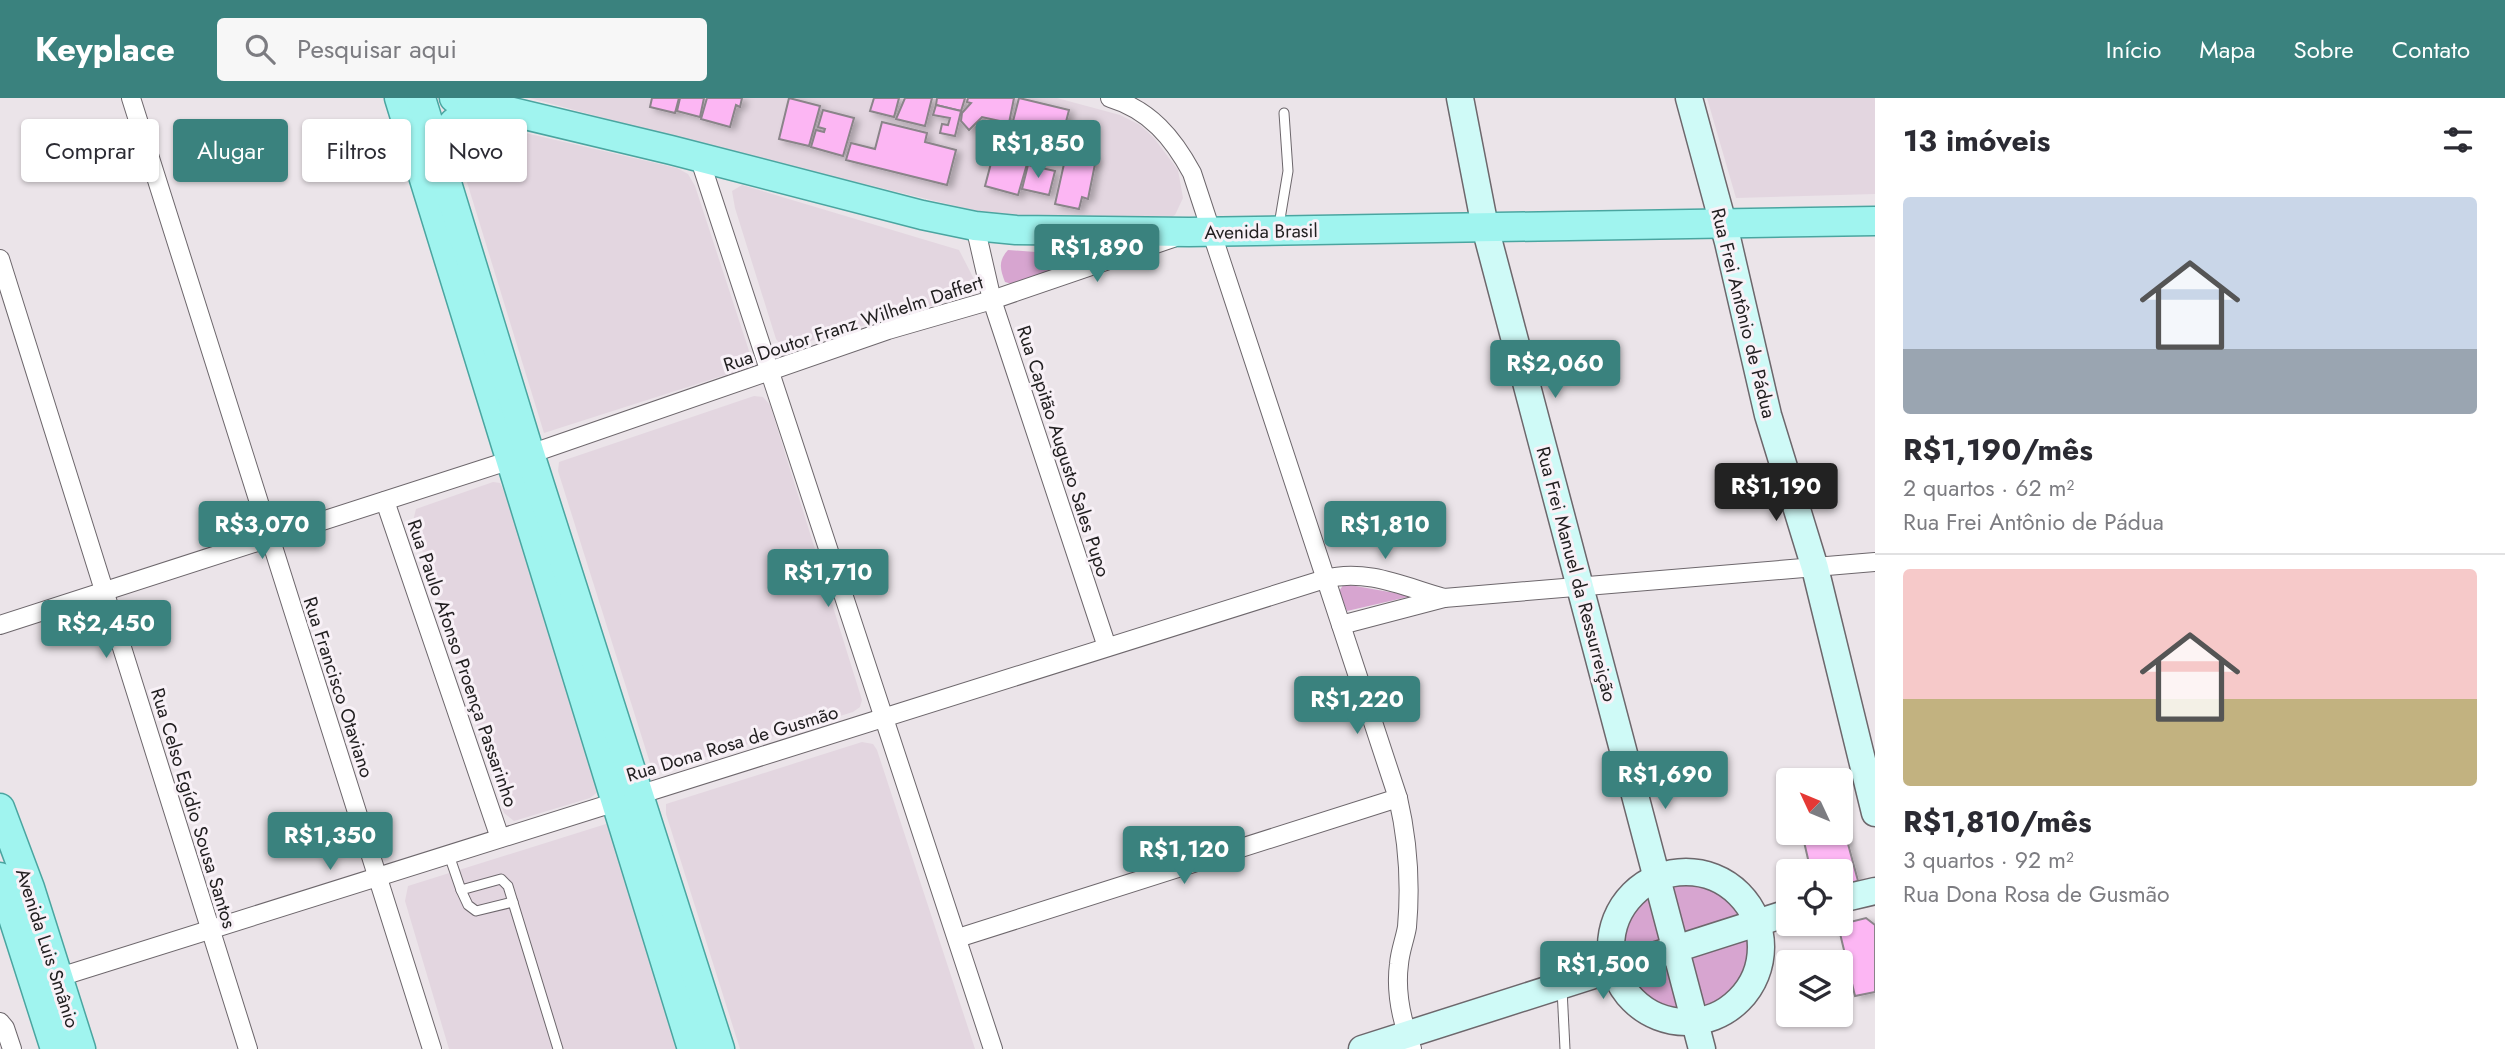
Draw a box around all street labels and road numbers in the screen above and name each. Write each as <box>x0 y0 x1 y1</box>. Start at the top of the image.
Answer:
street label: Rua Frei Antônio de Pádua <box>1704 205 1783 421</box>
street label: Avenida Brasil <box>1204 217 1318 246</box>
street label: Rua Doutor Franz Wilhelm Daffert <box>720 269 987 378</box>
street label: Rua Capitão Augusto Sales Pupo <box>1010 322 1117 580</box>
street label: Rua Frei Manuel da Ressurreição <box>1529 444 1624 705</box>
street label: Rua Paulo Afonso Proença Passarinho <box>401 516 525 811</box>
street label: Rua Francisco Otaviano <box>297 593 380 781</box>
street label: Rua Celso Egídio Sousa Santos <box>144 685 243 932</box>
street label: Rua Dona Rosa de Gusmão <box>623 698 841 789</box>
street label: Avenida Luis Smânio <box>9 865 86 1031</box>

